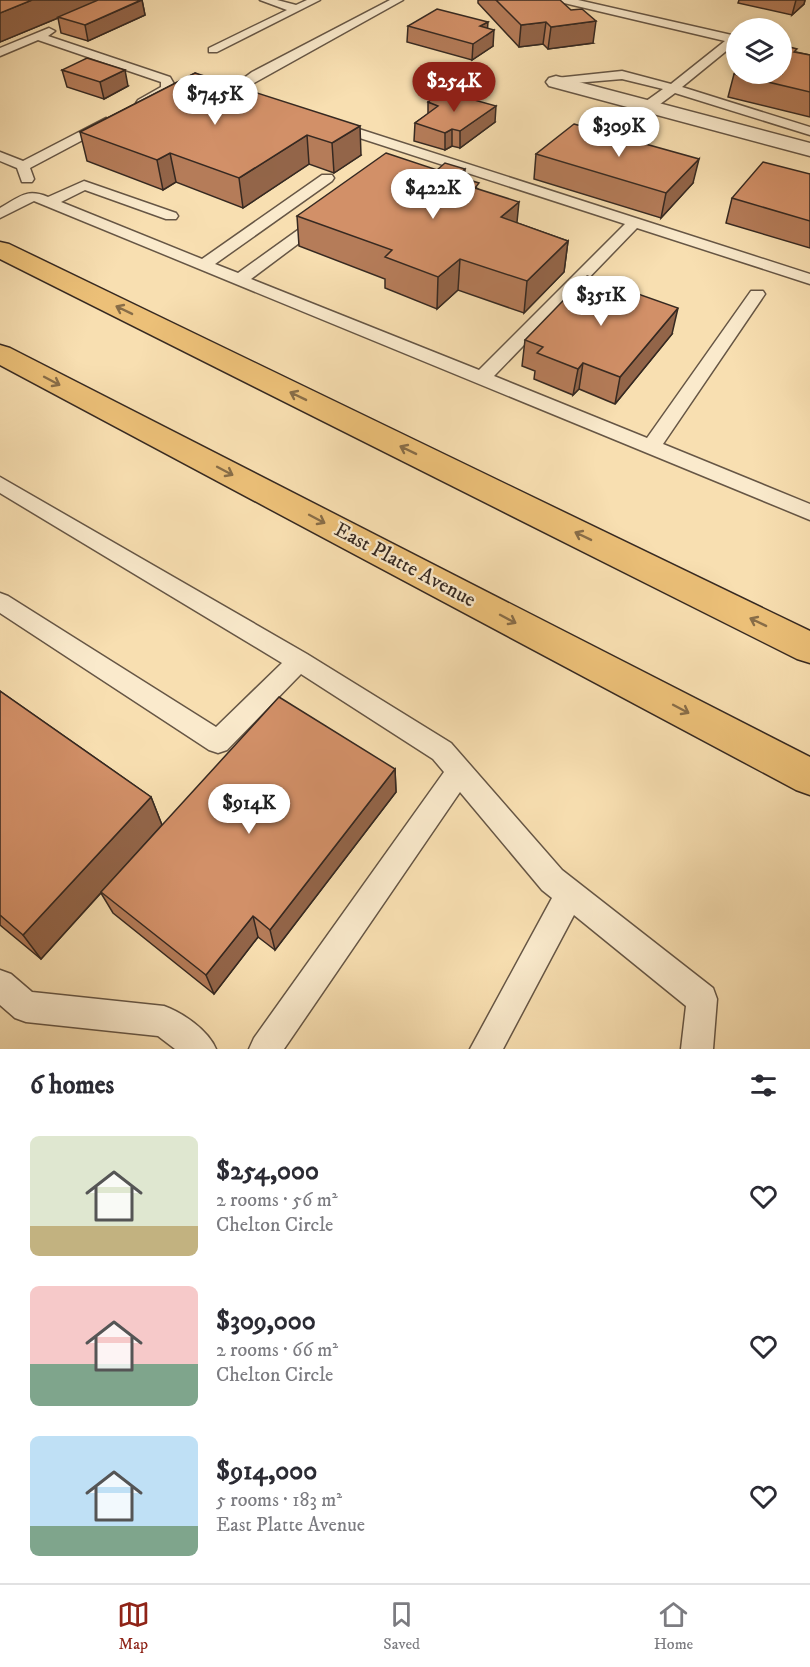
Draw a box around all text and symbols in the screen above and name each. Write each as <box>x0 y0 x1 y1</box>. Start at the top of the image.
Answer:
map controls <box>726 18 792 84</box>
button: layers <box>726 18 792 84</box>
pin: $254K <box>412 62 496 113</box>
text: $254K <box>426 69 482 94</box>
pin: $745K <box>173 75 257 126</box>
text: $745K <box>187 82 243 107</box>
pin: $309K <box>577 107 661 158</box>
text: $309K <box>592 114 646 139</box>
pin: $422K <box>391 169 475 220</box>
text: $422K <box>405 176 461 201</box>
pin: $351K <box>559 276 643 327</box>
text: $351K <box>576 283 626 308</box>
one-way arrow <box>115 303 133 315</box>
one-way arrow <box>43 375 61 387</box>
one-way arrow <box>290 389 308 401</box>
one-way arrow <box>399 443 417 455</box>
one-way arrow <box>215 466 233 477</box>
one-way arrow <box>307 514 325 525</box>
street label: East Platte Avenue <box>330 517 480 613</box>
one-way arrow <box>574 529 592 541</box>
one-way arrow <box>499 613 516 625</box>
one-way arrow <box>749 616 767 627</box>
one-way arrow <box>671 704 689 715</box>
pin: $914K <box>207 784 291 835</box>
text: $914K <box>222 791 276 816</box>
text: 6 homes <box>30 1069 114 1102</box>
icon: filters <box>747 1069 780 1102</box>
text: $254,000 <box>216 1155 319 1188</box>
icon: home <box>78 1160 150 1232</box>
icon: heart <box>747 1180 780 1213</box>
text: 2 rooms · 56 m² <box>216 1188 338 1213</box>
text: Chelton Circle <box>216 1213 333 1238</box>
text: $309,000 <box>216 1305 316 1338</box>
icon: home <box>78 1310 150 1382</box>
icon: heart <box>747 1330 780 1363</box>
text: 2 rooms · 66 m² <box>216 1338 338 1363</box>
text: Chelton Circle <box>216 1363 333 1388</box>
text: $914,000 <box>216 1455 317 1488</box>
icon: home <box>78 1460 150 1532</box>
icon: heart <box>747 1480 780 1513</box>
text: 5 rooms · 183 m² <box>216 1488 342 1513</box>
text: East Platte Avenue <box>216 1513 365 1538</box>
tab: Map <box>117 1598 150 1654</box>
tab: Saved <box>383 1598 420 1654</box>
tab: Home <box>654 1598 693 1654</box>

